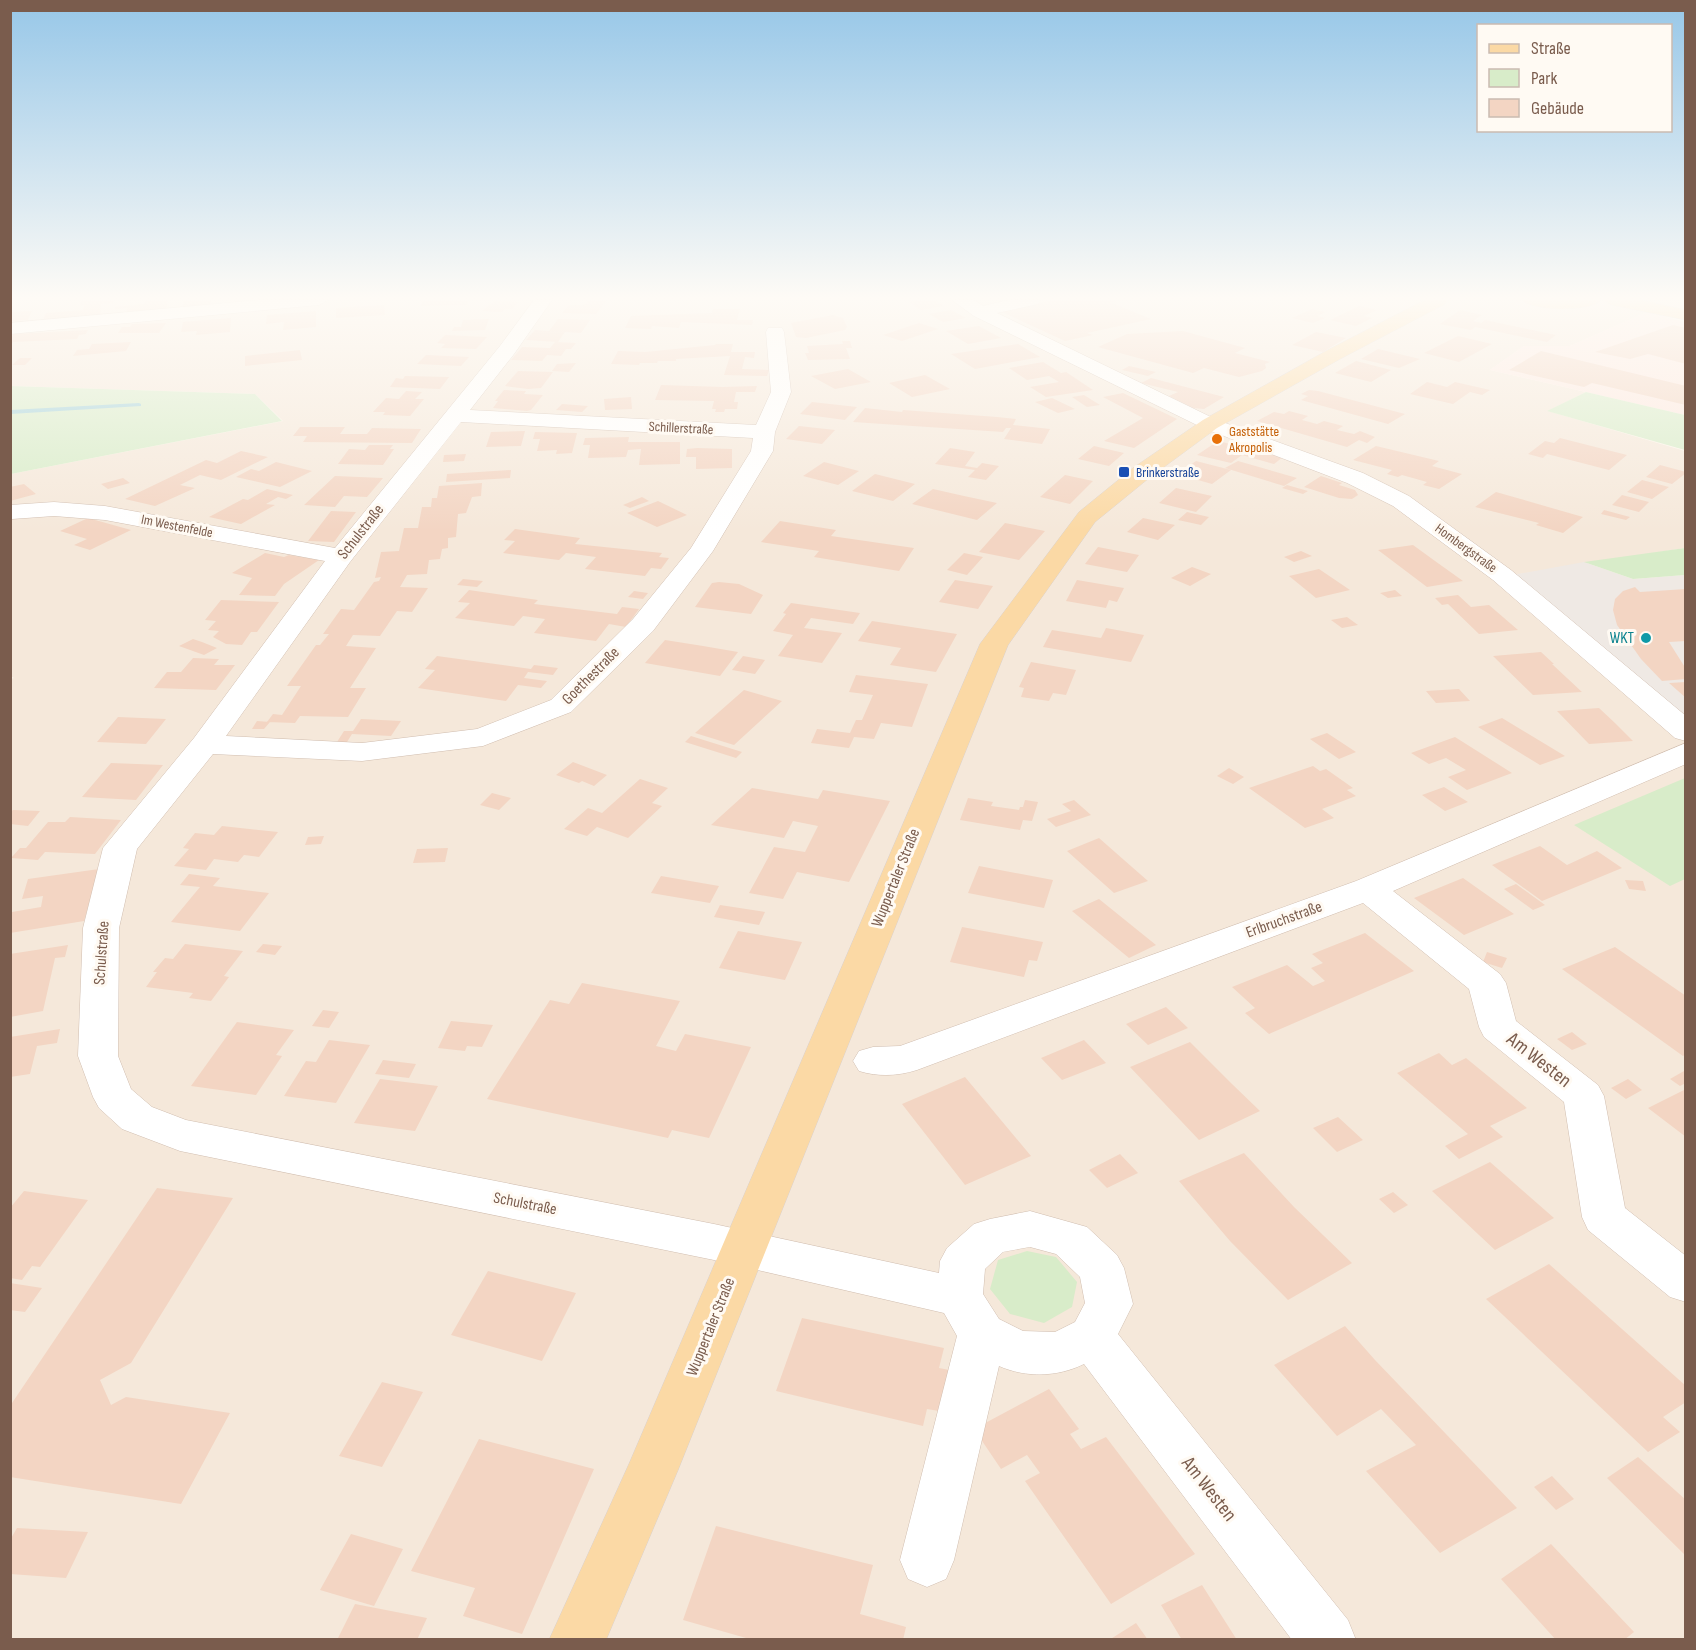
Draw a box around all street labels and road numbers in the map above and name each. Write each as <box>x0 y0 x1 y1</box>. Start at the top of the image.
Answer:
street label: Schillerstraße <box>648 418 714 438</box>
street label: Schulstraße <box>334 501 388 563</box>
street label: Im Westenfelde <box>140 511 214 541</box>
street label: Hombergstraße <box>1432 520 1500 576</box>
street label: Goethestraße <box>558 643 624 709</box>
street label: Wuppertaler Straße <box>868 826 924 930</box>
street label: Erlbruchstraße <box>1243 897 1325 943</box>
street label: Schulstraße <box>90 920 114 986</box>
street label: Am Westen <box>1501 1027 1576 1093</box>
street label: Schulstraße <box>492 1189 558 1219</box>
street label: Wuppertaler Straße <box>683 1275 739 1379</box>
street label: Am Westen <box>1176 1451 1242 1526</box>

